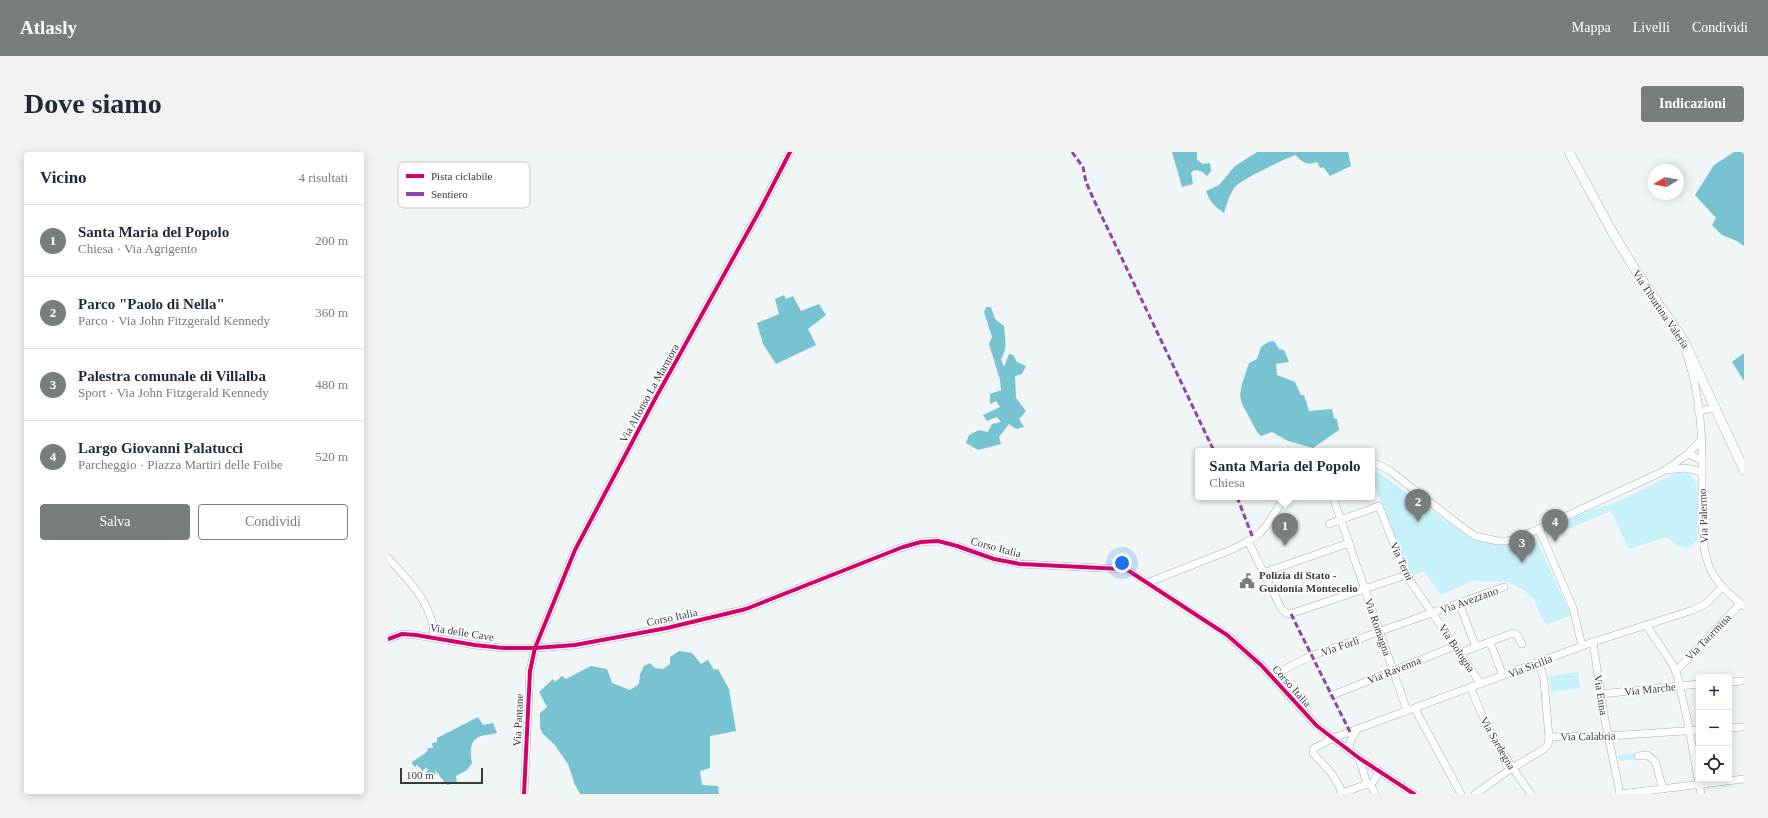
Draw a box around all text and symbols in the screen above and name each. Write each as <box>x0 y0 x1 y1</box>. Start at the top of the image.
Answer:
text: Atlasly <box>20 17 77 38</box>
text: Mappa <box>1572 20 1611 35</box>
text: Livelli <box>1633 20 1670 35</box>
text: Condividi <box>1692 20 1748 35</box>
button: Indicazioni <box>1641 86 1744 122</box>
text: Dove siamo <box>24 88 162 119</box>
legend <box>398 162 530 208</box>
north arrow <box>1648 164 1684 200</box>
text: Vicino <box>40 168 87 187</box>
text: 4 risultati <box>299 170 348 185</box>
text: Pista ciclabile <box>431 170 493 182</box>
text: Sentiero <box>431 188 468 200</box>
text: Santa Maria del Popolo <box>78 224 229 240</box>
text: 1 <box>50 233 56 248</box>
text: 200 m <box>315 233 348 248</box>
text: Chiesa · Via Agrigento <box>78 241 197 256</box>
street label: Via Tiburtina Valeria <box>1630 267 1692 351</box>
text: Parco "Paolo di Nella" <box>78 296 225 312</box>
text: 2 <box>50 305 56 320</box>
text: 360 m <box>315 305 348 320</box>
text: Parco · Via John Fitzgerald Kennedy <box>78 313 270 328</box>
street label: Via Alfonso La Marmora <box>617 342 681 444</box>
text: Palestra comunale di Villalba <box>78 368 266 384</box>
text: 3 <box>50 377 56 392</box>
text: 480 m <box>315 377 348 392</box>
text: Sport · Via John Fitzgerald Kennedy <box>78 385 269 400</box>
text: Largo Giovanni Palatucci <box>78 440 243 456</box>
popup <box>1195 448 1375 500</box>
text: 4 <box>50 449 56 464</box>
text: 520 m <box>315 449 348 464</box>
text: Parcheggio · Piazza Martiri delle Foibe <box>78 457 283 472</box>
text: Santa Maria del Popolo <box>1209 458 1361 474</box>
text: Chiesa <box>1209 475 1245 490</box>
street label: Via Palermo <box>1696 488 1710 544</box>
pin: 2 <box>1405 489 1431 522</box>
button: Salva <box>40 504 190 540</box>
button: Condividi <box>198 504 348 540</box>
pin: 4 <box>1542 509 1568 542</box>
pin: 1 <box>1272 513 1298 546</box>
pin: 3 <box>1509 530 1535 563</box>
street label: Corso Italia <box>970 535 1023 560</box>
street label: Via Terni <box>1388 540 1416 582</box>
your location <box>1112 553 1132 573</box>
place label: Polizia di Stato - Guidonia Montecelio <box>1259 569 1358 594</box>
public building icon: Polizia di Stato - Guidonia Montecelio <box>1238 572 1256 590</box>
street label: Via Avezzano <box>1439 584 1500 616</box>
street label: Via Romagna <box>1363 597 1393 657</box>
street label: Corso Italia <box>645 606 699 628</box>
street label: Via Taormina <box>1683 611 1733 663</box>
street label: Via delle Cave <box>429 621 495 643</box>
street label: Via Bologna <box>1437 622 1477 674</box>
street label: Via Forlì <box>1319 634 1361 658</box>
street label: Via Sicilia <box>1506 652 1554 680</box>
street label: Via Ravenna <box>1366 654 1423 686</box>
street label: Corso Italia <box>1270 663 1314 709</box>
street label: Via Enna <box>1592 674 1610 716</box>
map controls <box>1696 674 1732 782</box>
button: + <box>1696 674 1732 710</box>
street label: Via Marche <box>1624 680 1676 698</box>
street label: Via Pantane <box>511 693 525 747</box>
button: − <box>1696 710 1732 746</box>
street label: Via Sardegna <box>1478 714 1518 772</box>
street label: Via Calabria <box>1560 730 1616 742</box>
button: locate <box>1696 746 1732 782</box>
scale bar <box>400 766 483 785</box>
text: 100 m <box>406 769 434 781</box>

